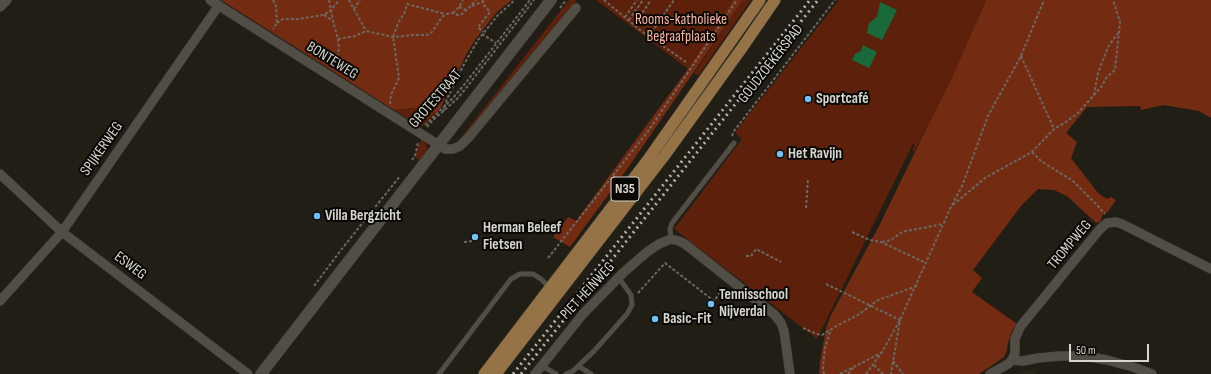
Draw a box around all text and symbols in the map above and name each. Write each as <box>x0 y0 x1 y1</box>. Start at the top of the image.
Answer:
park label: Rooms-katholieke Begraafplaats <box>635 11 727 46</box>
street label: GOUDZOEKERSPAD <box>735 21 807 107</box>
street label: BONTEWEG <box>303 38 361 84</box>
street label: GROTESTRAAT <box>406 66 466 132</box>
place label: Sportcafé <box>816 90 869 108</box>
marker: Sportcafé <box>803 94 813 104</box>
street label: SPIJKERWEG <box>77 119 127 179</box>
place label: Het Ravijn <box>788 145 842 163</box>
marker: Het Ravijn <box>775 149 785 159</box>
road number: N35 <box>611 177 639 201</box>
place label: Villa Bergzicht <box>325 207 401 225</box>
marker: Villa Bergzicht <box>312 211 322 221</box>
street label: TROMPWEG <box>1044 217 1096 273</box>
place label: Herman Beleef Fietsen <box>483 219 561 254</box>
marker: Herman Beleef Fietsen <box>470 232 480 242</box>
street label: ESWEG <box>110 248 150 284</box>
street label: PIET HEINWEG <box>557 259 619 323</box>
place label: Tennisschool Nijverdal <box>719 286 788 321</box>
marker: Tennisschool Nijverdal <box>706 299 716 309</box>
place label: Basic-Fit <box>663 310 711 328</box>
marker: Basic-Fit <box>650 314 660 324</box>
scale bar <box>1071 336 1151 362</box>
text: 50 m <box>1076 343 1096 358</box>

